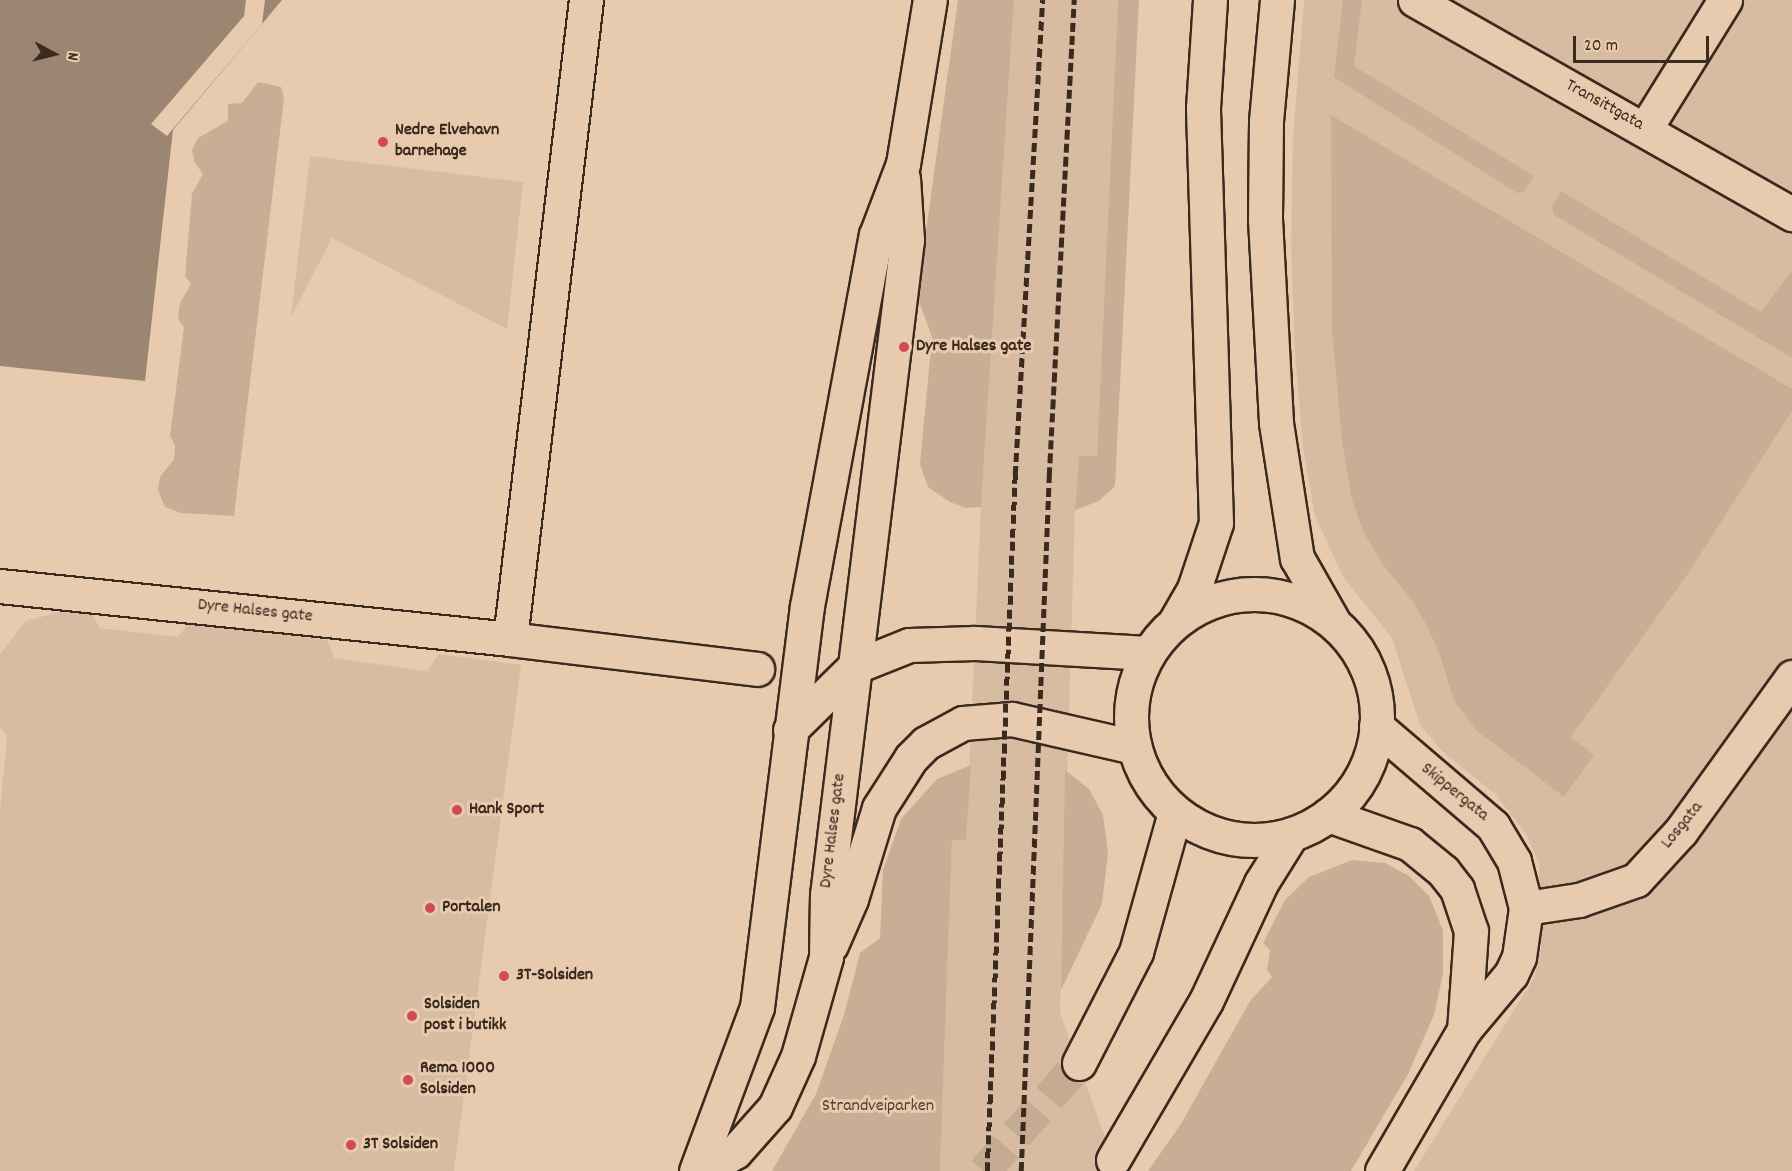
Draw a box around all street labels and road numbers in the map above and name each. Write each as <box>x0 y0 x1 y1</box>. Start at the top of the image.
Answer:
street label: Transittgata <box>1561 76 1647 136</box>
street label: Dyre Halses gate <box>197 595 313 629</box>
street label: Skippergata <box>1416 759 1492 827</box>
street label: Dyre Halses gate <box>816 772 852 890</box>
street label: Losgata <box>1658 798 1708 854</box>

